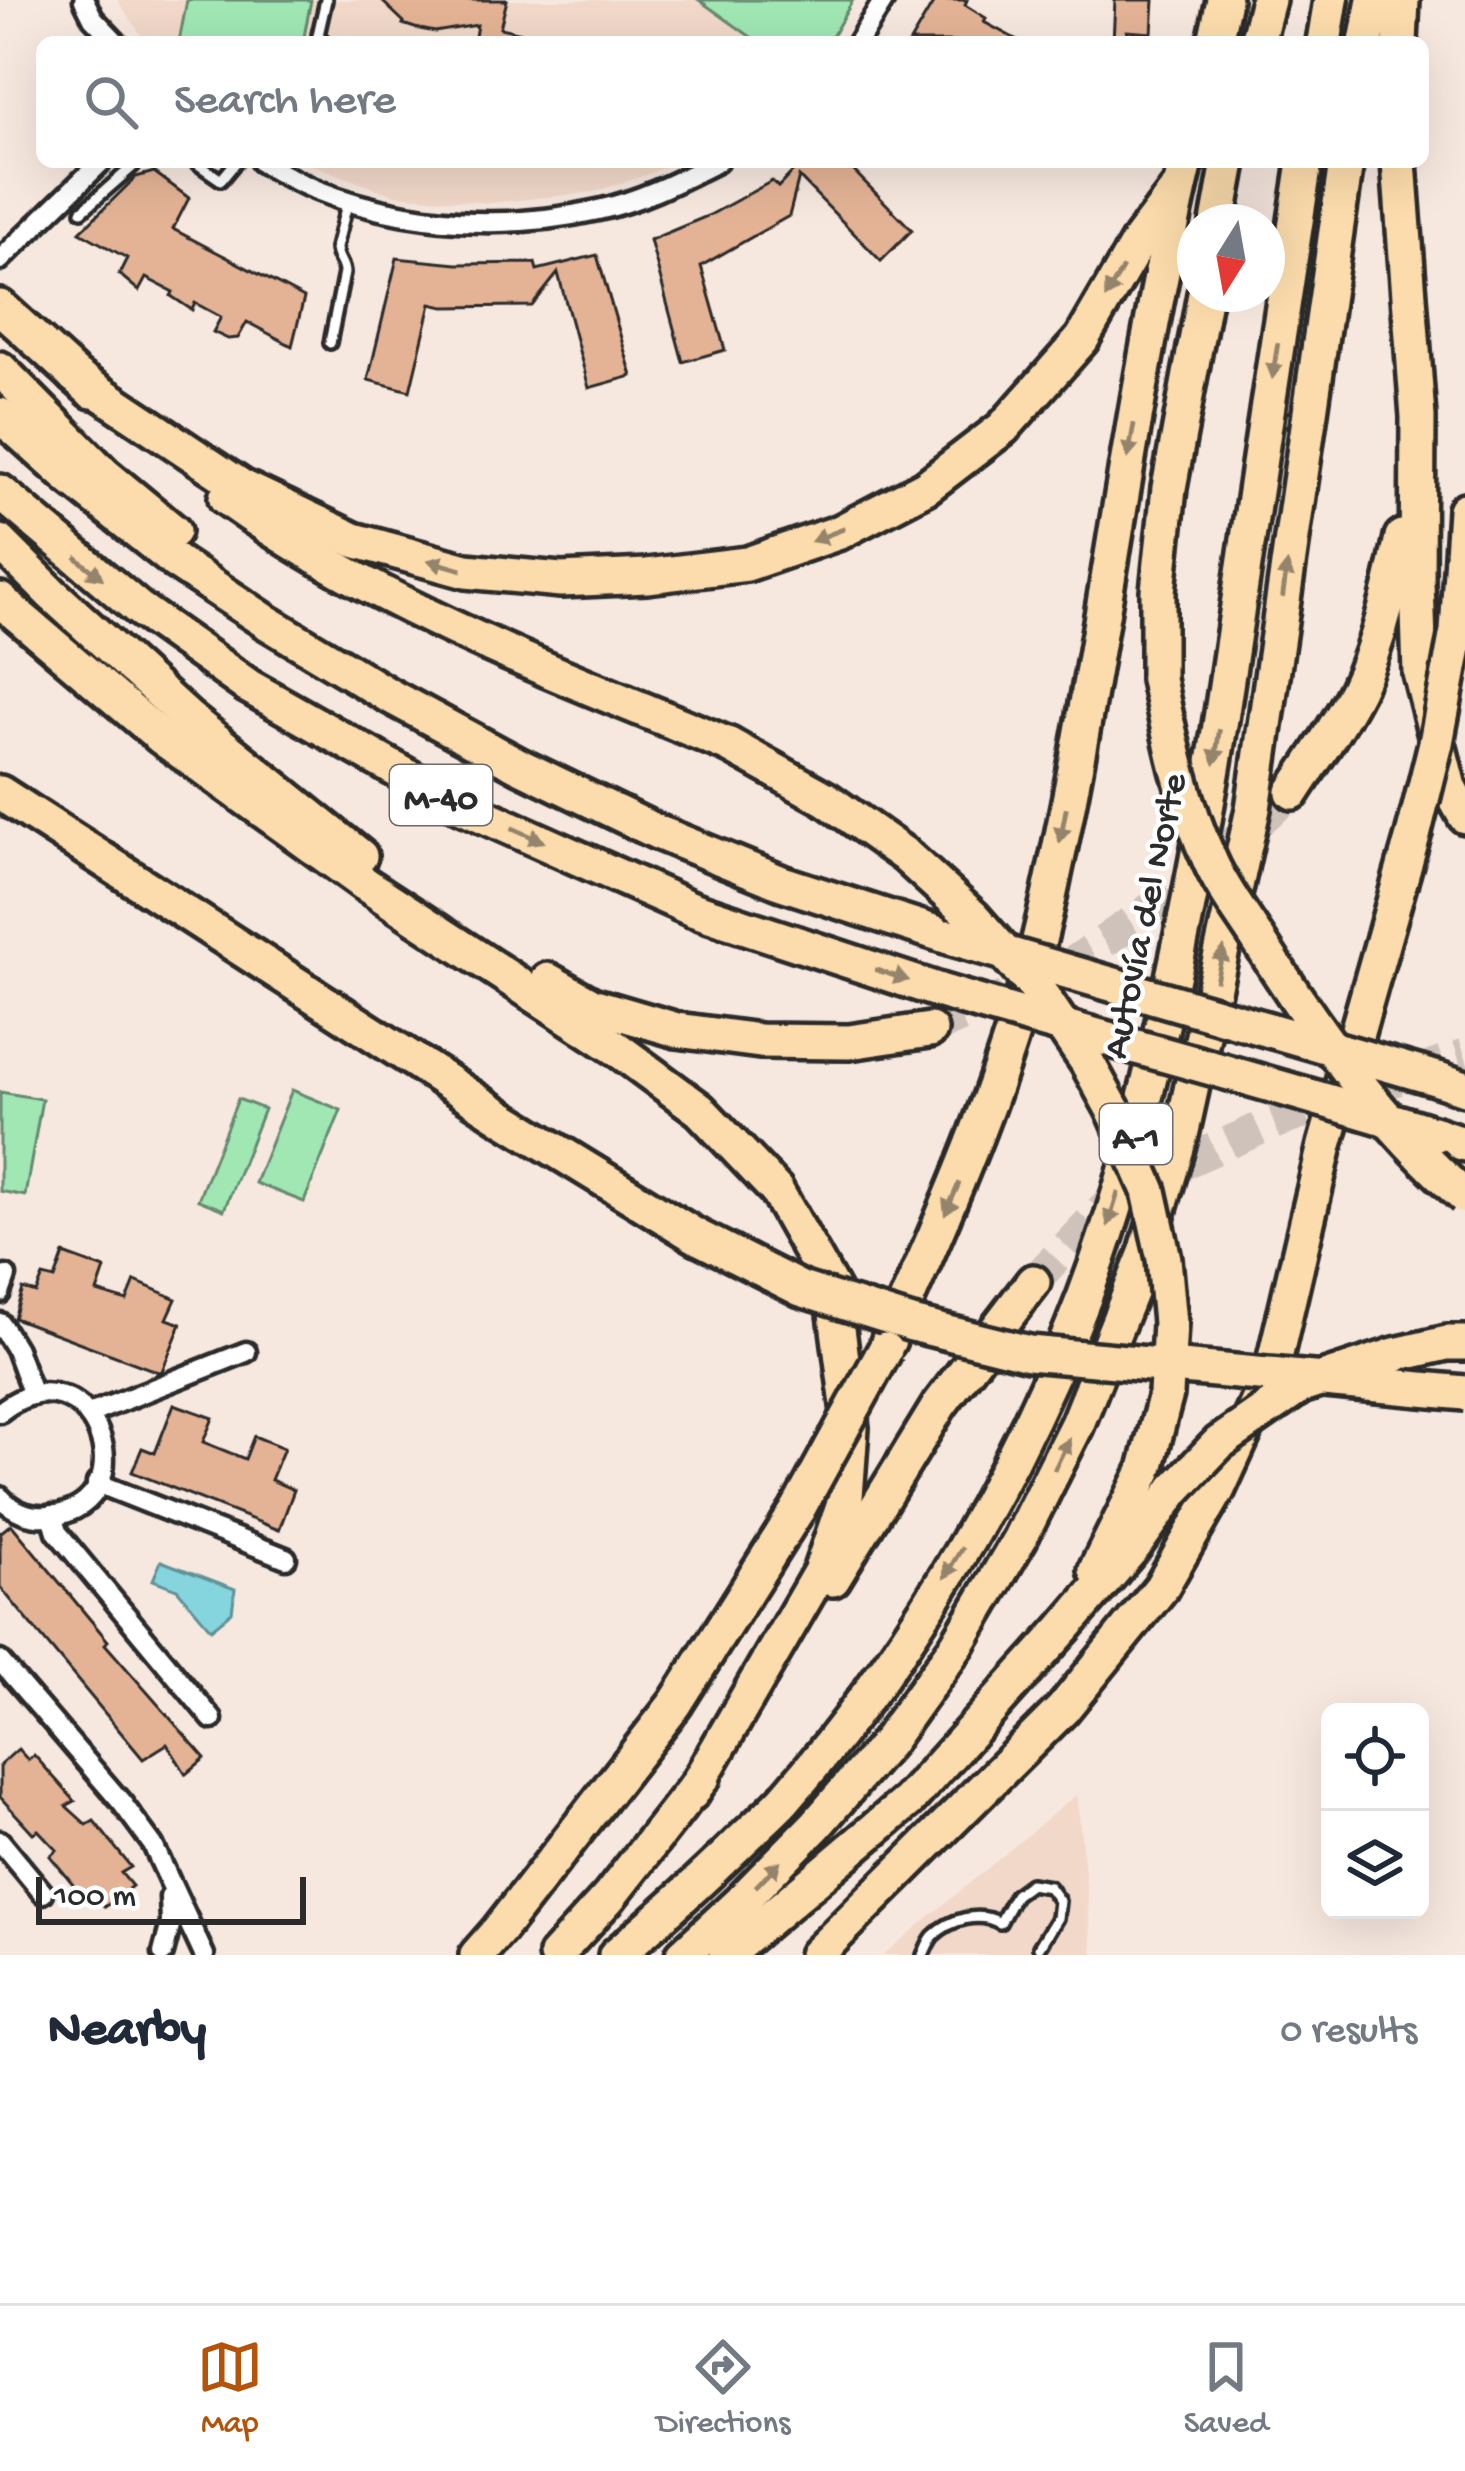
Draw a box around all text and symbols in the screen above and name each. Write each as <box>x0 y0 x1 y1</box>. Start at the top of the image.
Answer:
search box <box>36 36 1429 168</box>
icon: search <box>78 69 144 135</box>
text: Search here <box>174 76 396 129</box>
north arrow <box>1177 204 1285 312</box>
one-way arrow <box>1105 266 1126 300</box>
one-way arrow <box>1265 343 1284 380</box>
one-way arrow <box>1121 423 1139 461</box>
one-way arrow <box>810 527 846 546</box>
one-way arrow <box>74 554 104 580</box>
one-way arrow <box>426 555 463 574</box>
one-way arrow <box>1276 561 1295 598</box>
one-way arrow <box>1207 728 1226 766</box>
road number: M-40 <box>390 765 492 825</box>
street label: Autovía del Norte <box>1095 769 1201 1063</box>
one-way arrow <box>1053 807 1072 845</box>
one-way arrow <box>511 826 546 846</box>
one-way arrow <box>1212 945 1231 983</box>
one-way arrow <box>874 967 910 985</box>
road number: A-1 <box>1100 1104 1172 1164</box>
one-way arrow <box>941 1181 961 1216</box>
one-way arrow <box>1103 1191 1121 1227</box>
one-way arrow <box>1051 1437 1071 1471</box>
one-way arrow <box>943 1546 964 1580</box>
map controls <box>1321 1703 1429 1919</box>
button: locate <box>1321 1703 1429 1811</box>
button: layers <box>1321 1811 1429 1919</box>
one-way arrow <box>753 1860 781 1889</box>
scale bar <box>36 1871 306 1924</box>
text: 100 m <box>54 1879 136 1917</box>
text: Nearby <box>48 2003 206 2063</box>
text: 0 results <box>1280 2010 1417 2056</box>
tab: Map <box>197 2334 263 2444</box>
tab: Directions <box>656 2334 790 2444</box>
tab: Saved <box>1184 2334 1268 2444</box>

